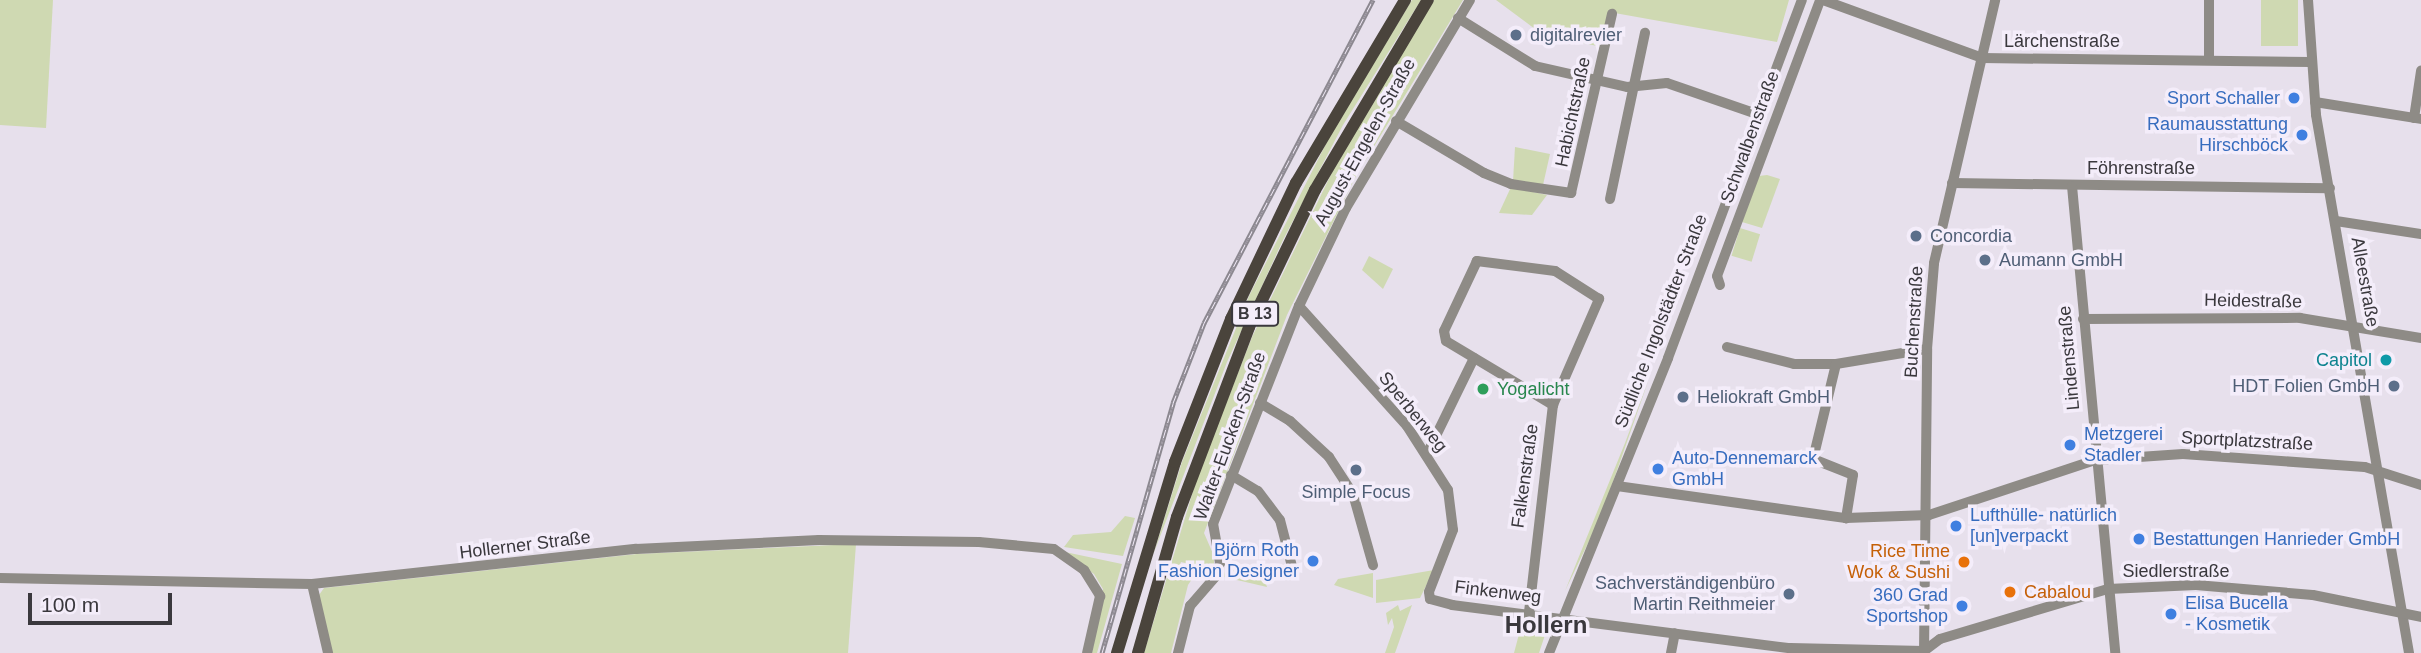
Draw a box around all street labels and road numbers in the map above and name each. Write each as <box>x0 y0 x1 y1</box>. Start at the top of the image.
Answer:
street label: Lärchenstraße <box>2004 30 2120 52</box>
street label: August-Engelen-Straße <box>1310 55 1420 229</box>
street label: Habichtstraße <box>1551 55 1595 169</box>
street label: Schwalbenstraße <box>1716 68 1784 206</box>
street label: Föhrenstraße <box>2087 157 2195 179</box>
street label: Südliche Ingolstädter Straße <box>1610 211 1712 431</box>
street label: Alleestraße <box>2346 235 2384 329</box>
street label: Buchenstraße <box>1900 265 1928 379</box>
street label: Heidestraße <box>2204 289 2302 313</box>
road number: B 13 <box>1230 302 1280 326</box>
street label: Lindenstraße <box>2054 305 2084 411</box>
street label: Walter-Eucken-Straße <box>1190 349 1270 523</box>
street label: Sperberweg <box>1374 367 1452 457</box>
street label: Falkenstraße <box>1507 422 1543 530</box>
street label: Sportplatzstraße <box>2180 427 2314 455</box>
street label: Hollerner Straße <box>458 526 592 564</box>
street label: Siedlerstraße <box>2122 560 2230 582</box>
street label: Finkenweg <box>1453 576 1543 608</box>

